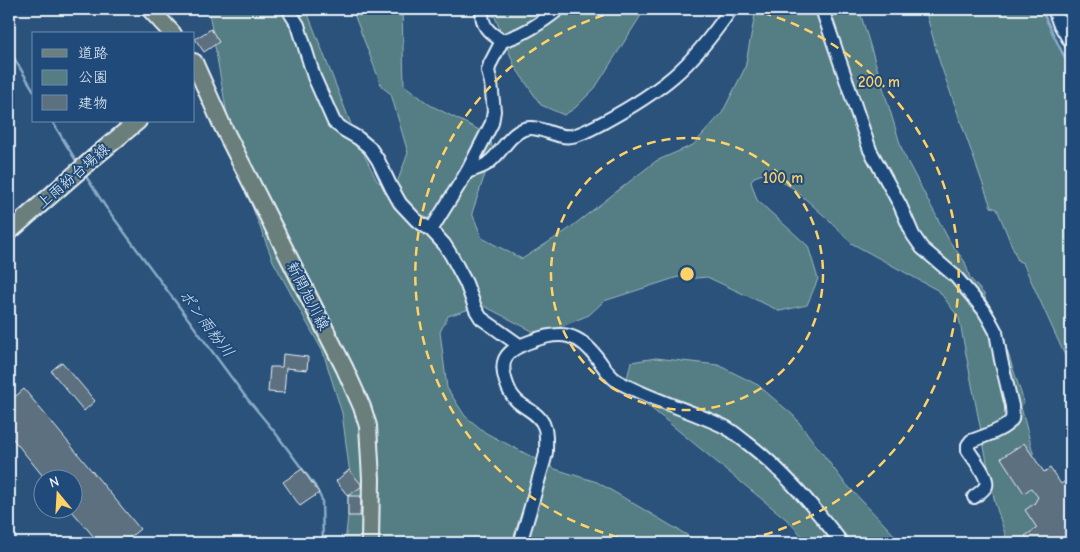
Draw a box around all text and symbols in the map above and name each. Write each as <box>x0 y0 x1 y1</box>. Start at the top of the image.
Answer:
legend <box>32 32 195 122</box>
text: 道路 <box>78 44 108 62</box>
text: 公園 <box>78 68 108 86</box>
text: 200 m <box>858 73 900 91</box>
text: 建物 <box>78 94 108 112</box>
street label: 上雨紛台場線 <box>33 140 113 212</box>
text: 100 m <box>763 169 803 187</box>
street label: 新開旭川線 <box>283 258 333 334</box>
centre of rings <box>678 265 696 283</box>
water label: ポン雨粉川 <box>175 286 237 361</box>
north arrow <box>32 470 82 520</box>
text: N <box>47 473 61 492</box>

